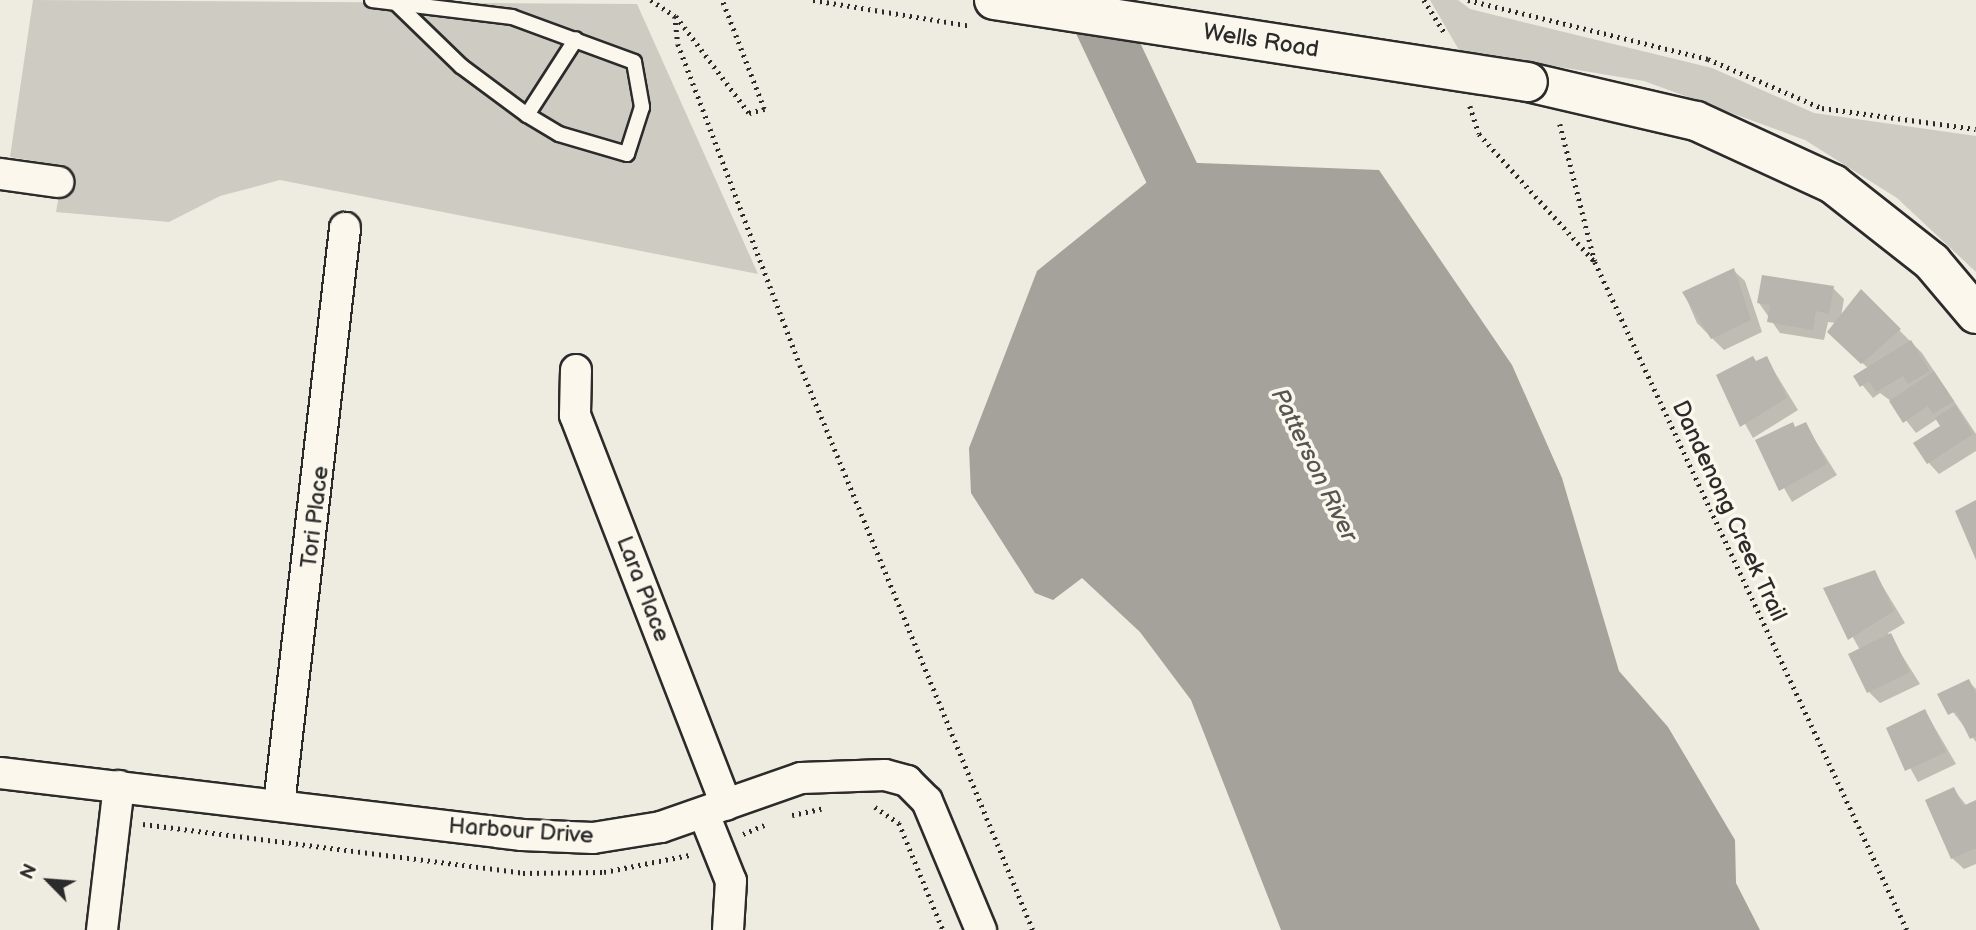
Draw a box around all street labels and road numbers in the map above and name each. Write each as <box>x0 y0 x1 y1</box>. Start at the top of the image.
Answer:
street label: Wells Road <box>1201 18 1321 64</box>
street label: Dandenong Creek Trail <box>1666 396 1792 626</box>
street label: Tori Place <box>295 464 335 570</box>
street label: Lara Place <box>610 532 676 646</box>
street label: Harbour Drive <box>448 812 594 850</box>

